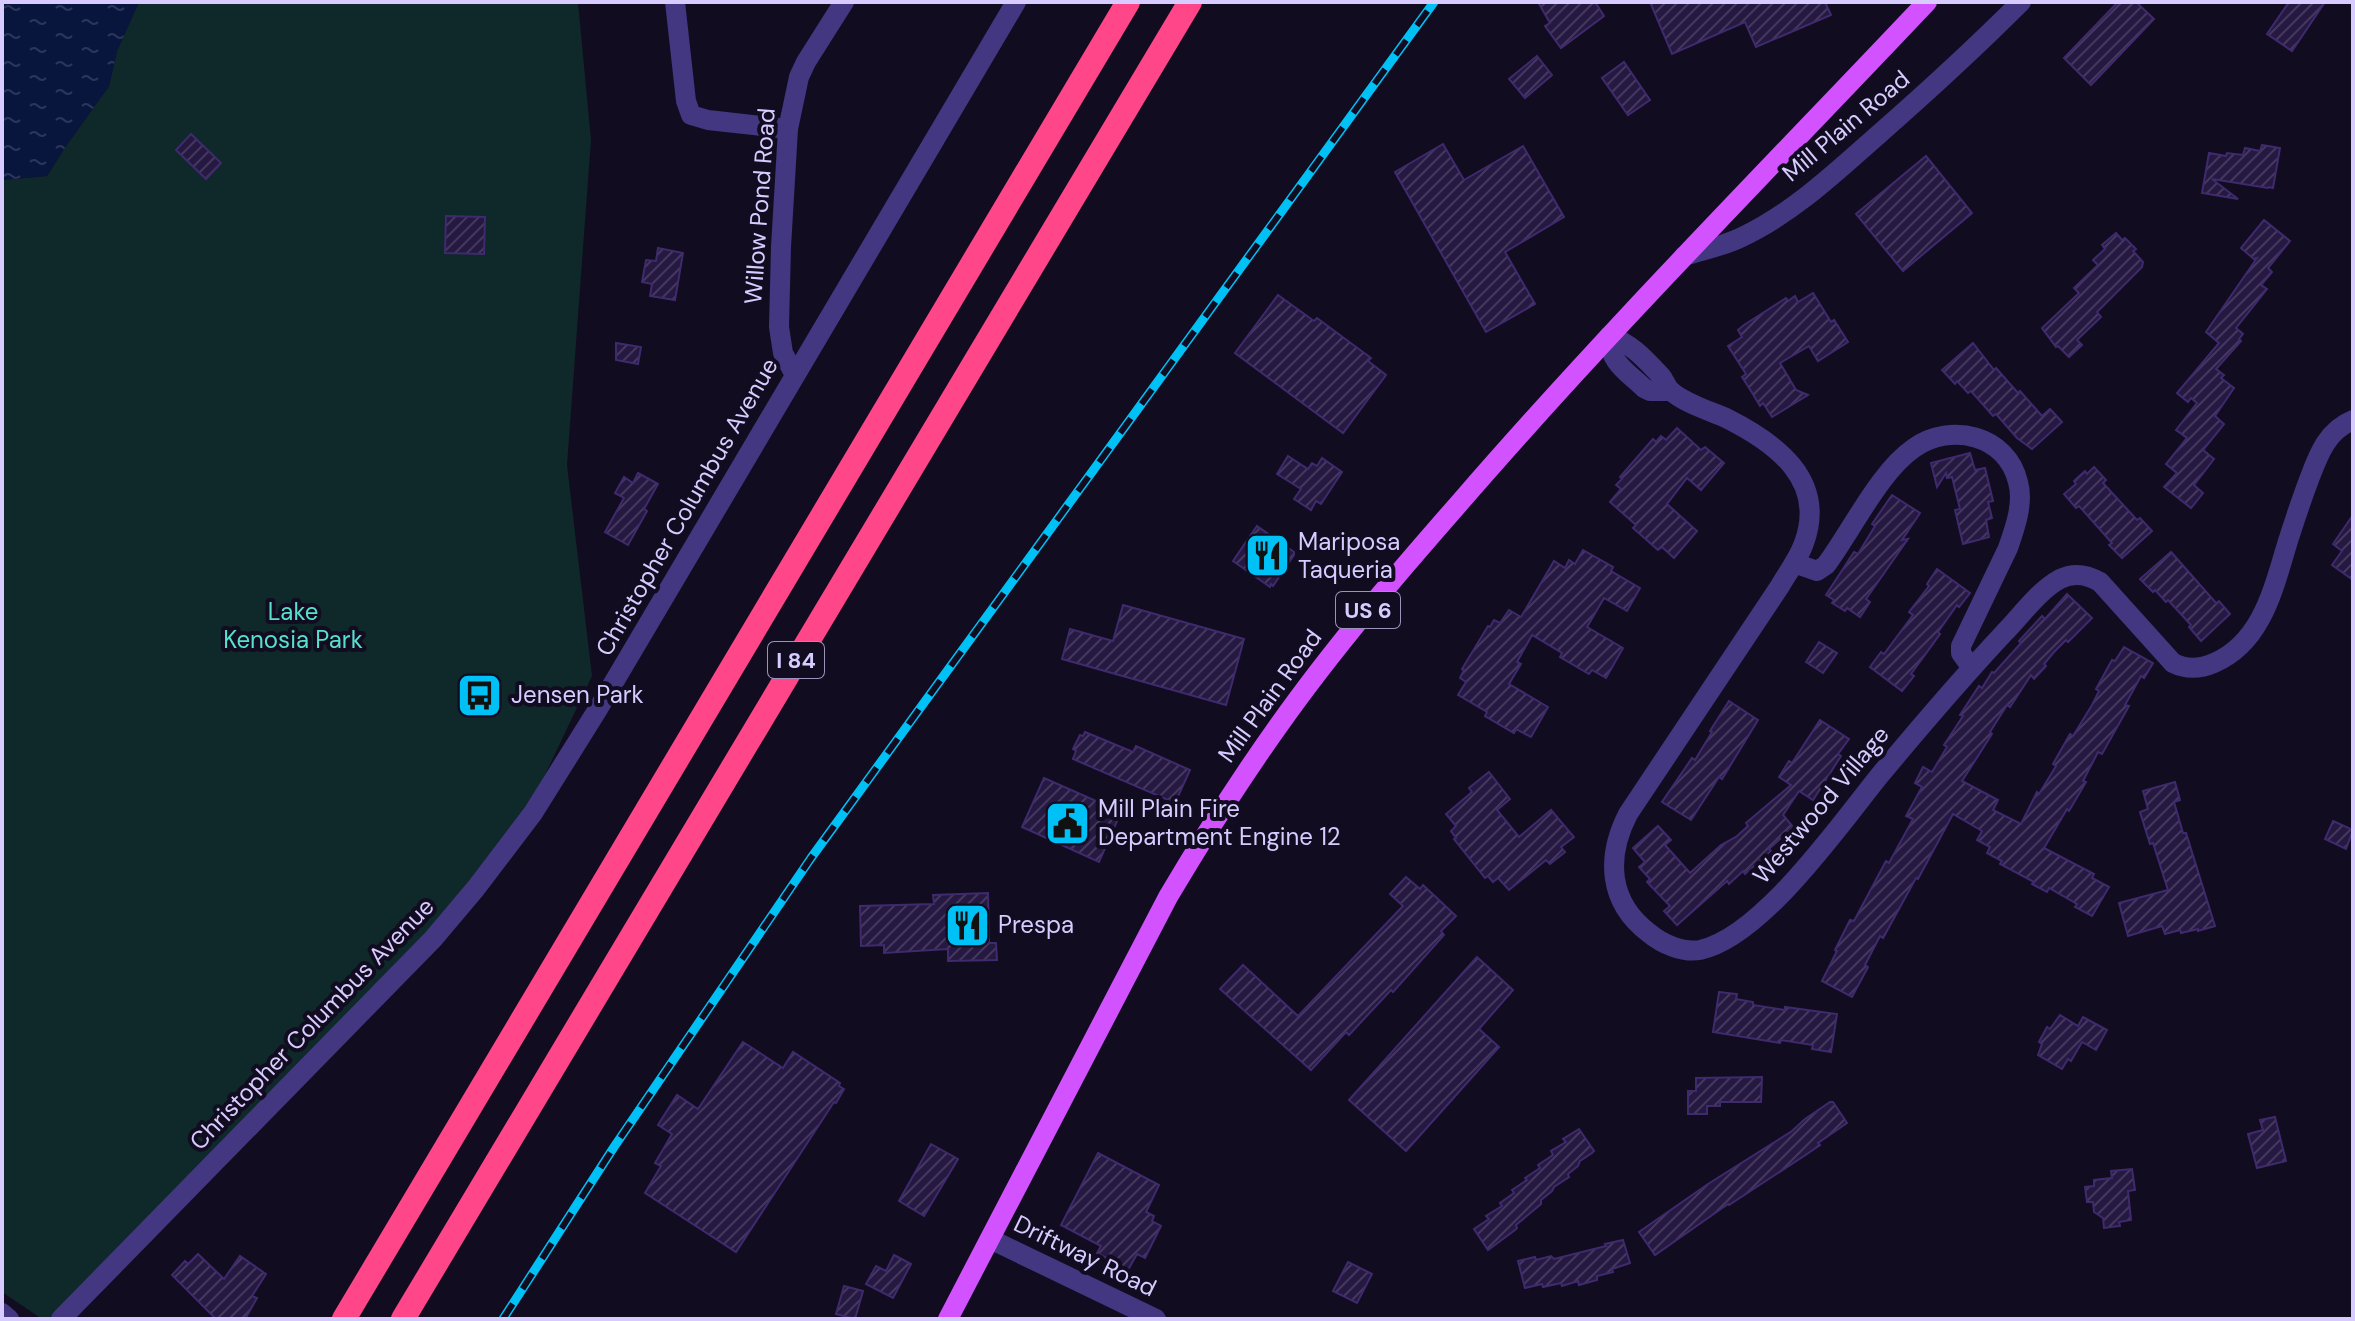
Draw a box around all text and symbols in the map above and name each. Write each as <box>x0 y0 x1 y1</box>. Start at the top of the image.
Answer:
street label: Mill Plain Road <box>1776 63 1916 188</box>
street label: Willow Pond Road <box>737 107 782 305</box>
street label: Christopher Columbus Avenue <box>588 352 785 661</box>
place label: Mariposa Taqueria <box>1298 526 1400 585</box>
restaurant icon: Mariposa Taqueria <box>1243 532 1291 580</box>
road number: US 6 <box>1336 592 1400 628</box>
park label: Lake Kenosia Park <box>223 596 363 655</box>
street label: Mill Plain Road <box>1211 623 1328 768</box>
road number: I 84 <box>768 642 824 678</box>
bus stop icon: Jensen Park <box>456 671 504 719</box>
place label: Jensen Park <box>511 679 644 710</box>
street label: Westwood Village <box>1746 719 1896 890</box>
place label: Mill Plain Fire Department Engine 12 <box>1098 793 1341 852</box>
public building icon: Mill Plain Fire Department Engine 12 <box>1043 799 1091 847</box>
street label: Christopher Columbus Avenue <box>183 891 440 1156</box>
restaurant icon: Prespa <box>943 901 991 949</box>
place label: Prespa <box>998 909 1074 940</box>
street label: Driftway Road <box>1009 1208 1162 1303</box>

